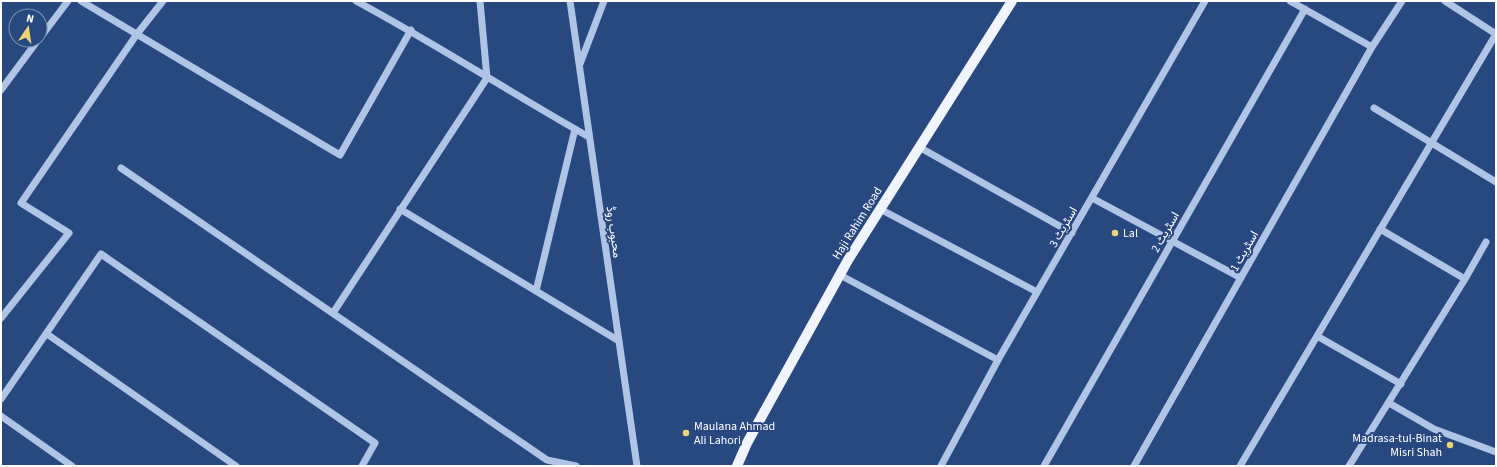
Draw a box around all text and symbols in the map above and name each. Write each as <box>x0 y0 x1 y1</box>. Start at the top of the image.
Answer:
north arrow <box>8 8 48 48</box>
text: N <box>25 11 35 27</box>
street label: Haji Rahim Road <box>828 184 887 263</box>
street label: اسٹریٹ 3 <box>1045 204 1082 251</box>
street label: محبوب روڈ <box>601 205 626 259</box>
street label: اسٹریٹ 2 <box>1147 209 1184 256</box>
place label: Lal <box>1123 225 1138 242</box>
marker: Lal <box>1110 228 1120 238</box>
street label: اسٹریٹ 1 <box>1226 228 1263 275</box>
place label: Maulana Ahmad Ali Lahori <box>694 418 775 449</box>
marker: Maulana Ahmad Ali Lahori <box>681 428 691 438</box>
place label: Madrasa-tul-Binat Misri Shah <box>1352 430 1442 461</box>
marker: Madrasa-tul-Binat Misri Shah <box>1445 440 1455 450</box>

